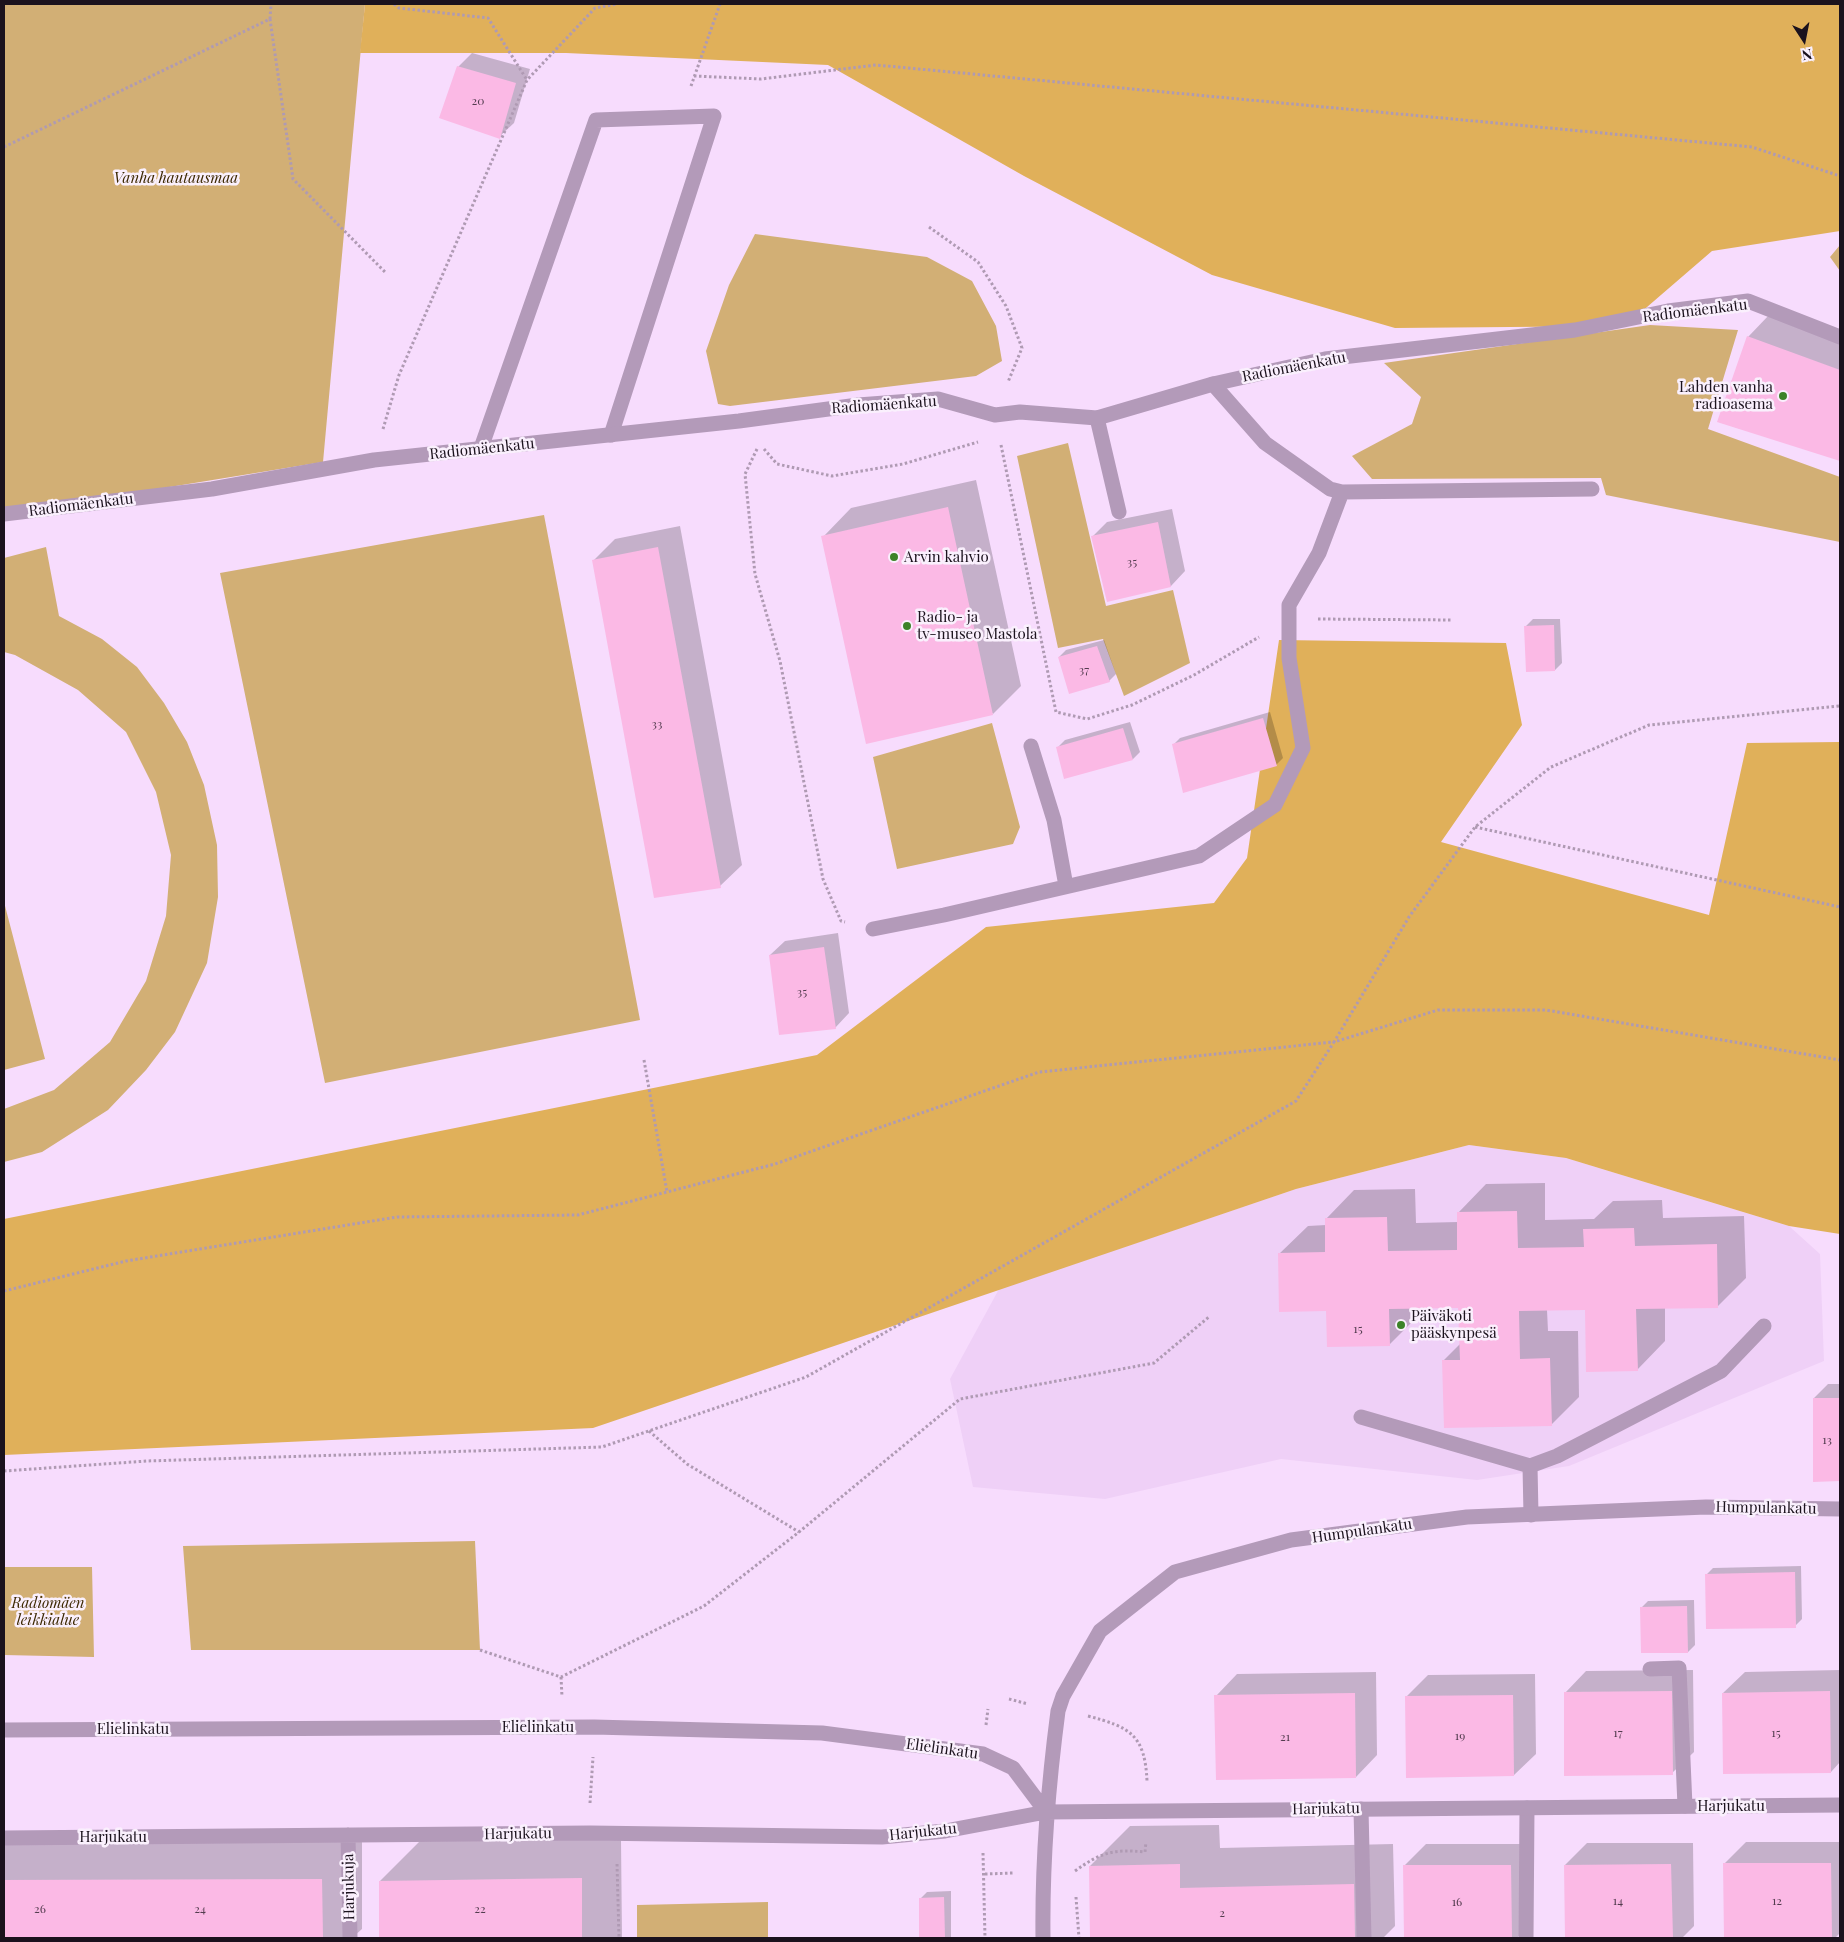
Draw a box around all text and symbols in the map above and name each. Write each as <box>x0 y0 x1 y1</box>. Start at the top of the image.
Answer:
north arrow <box>1779 15 1829 65</box>
text: N <box>1800 45 1814 66</box>
house number: 20 <box>472 94 484 108</box>
park label: Vanha hautausmaa <box>114 169 238 187</box>
street label: Radiomäenkatu <box>1642 296 1748 326</box>
street label: Radiomäenkatu <box>1241 348 1347 386</box>
place label: Lahden vanha radioasema <box>1679 378 1773 413</box>
marker: Lahden vanha radioasema <box>1777 390 1789 402</box>
street label: Radiomäenkatu <box>831 392 937 418</box>
street label: Radiomäenkatu <box>429 435 535 463</box>
street label: Radiomäenkatu <box>28 490 134 520</box>
place label: Arvin kahvio <box>904 548 989 566</box>
marker: Arvin kahvio <box>888 551 900 563</box>
house number: 35 <box>1127 555 1137 569</box>
place label: Radio- ja tv-museo Mastola <box>917 608 1037 643</box>
marker: Radio- ja tv-museo Mastola <box>901 620 913 632</box>
house number: 37 <box>1079 663 1089 677</box>
house number: 33 <box>652 717 662 731</box>
house number: 35 <box>797 985 807 999</box>
place label: Päiväkoti pääskynpesä <box>1411 1307 1497 1342</box>
marker: Päiväkoti pääskynpesä <box>1395 1319 1407 1331</box>
house number: 15 <box>1353 1322 1363 1336</box>
house number: 13 <box>1822 1433 1832 1447</box>
street label: Humpulankatu <box>1715 1498 1817 1518</box>
street label: Humpulankatu <box>1311 1515 1413 1547</box>
park label: Radiomäen leikkialue <box>12 1594 84 1629</box>
street label: Elielinkatu <box>502 1718 574 1736</box>
street label: Elielinkatu <box>97 1720 169 1738</box>
house number: 17 <box>1613 1726 1623 1740</box>
house number: 15 <box>1771 1726 1781 1740</box>
house number: 19 <box>1455 1729 1465 1743</box>
house number: 21 <box>1280 1730 1290 1744</box>
street label: Elielinkatu <box>905 1735 979 1763</box>
street label: Harjukatu <box>1697 1797 1765 1815</box>
street label: Harjukatu <box>1292 1799 1360 1819</box>
street label: Harjukatu <box>888 1820 958 1844</box>
street label: Harjukatu <box>484 1824 552 1844</box>
street label: Harjukatu <box>79 1828 147 1846</box>
street label: Harjukuja <box>339 1854 359 1920</box>
house number: 14 <box>1613 1894 1623 1908</box>
house number: 12 <box>1772 1894 1782 1908</box>
house number: 16 <box>1452 1895 1462 1909</box>
house number: 26 <box>34 1902 46 1916</box>
house number: 24 <box>194 1902 206 1916</box>
house number: 22 <box>474 1902 486 1916</box>
house number: 2 <box>1219 1906 1225 1920</box>

